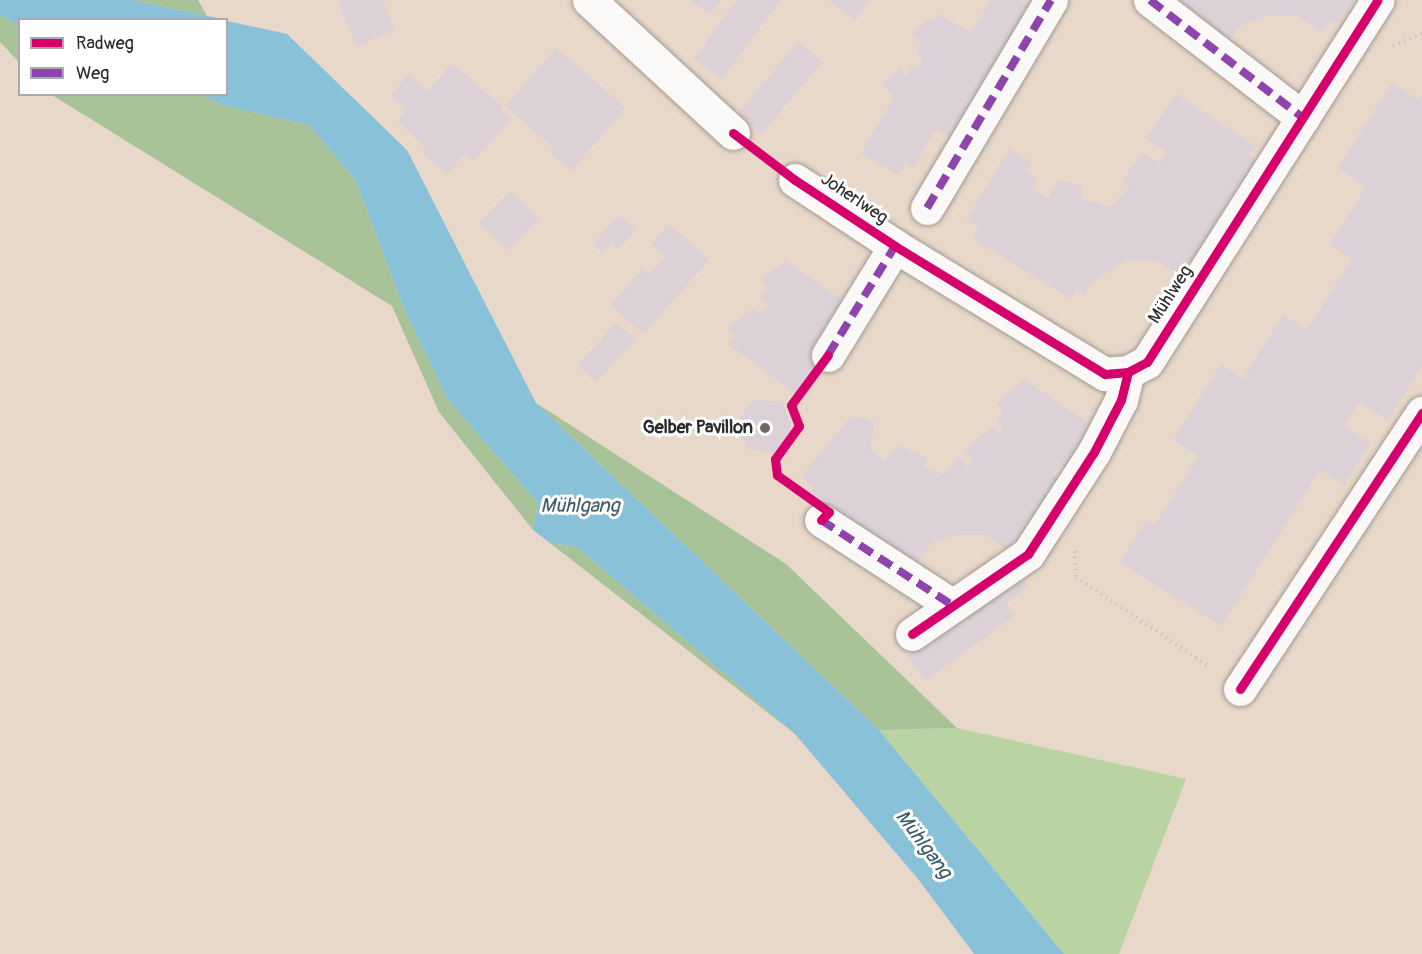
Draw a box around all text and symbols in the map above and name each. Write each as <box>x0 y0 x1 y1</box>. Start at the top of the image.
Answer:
legend <box>18 18 228 96</box>
text: Radweg <box>76 32 134 55</box>
text: Weg <box>76 62 109 85</box>
street label: Joherlweg <box>816 169 892 229</box>
street label: Mühlweg <box>1144 262 1198 328</box>
place label: Gelber Pavillon <box>643 417 753 439</box>
marker: Gelber Pavillon <box>758 421 772 435</box>
water label: Mühlgang <box>540 493 620 517</box>
water label: Mühlgang <box>891 805 957 883</box>

